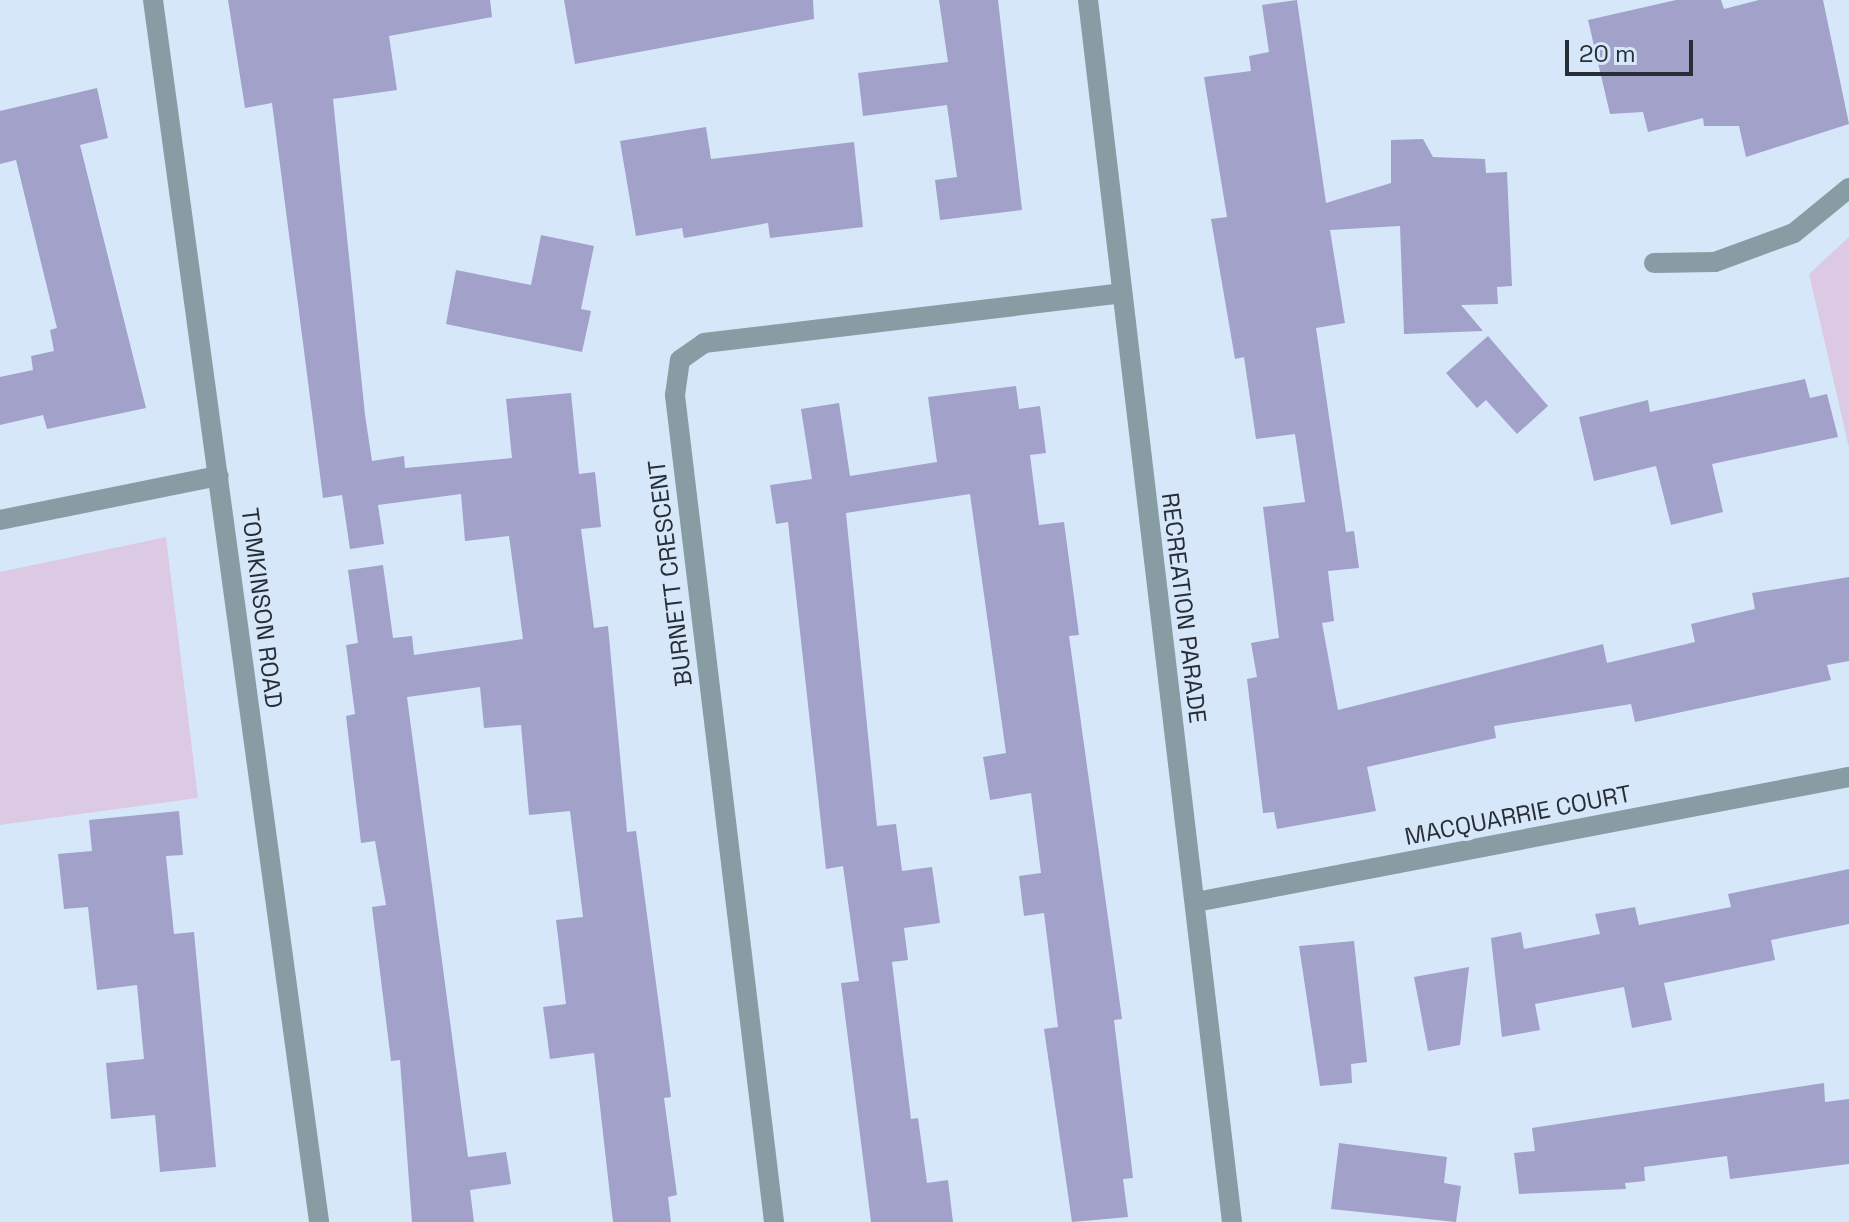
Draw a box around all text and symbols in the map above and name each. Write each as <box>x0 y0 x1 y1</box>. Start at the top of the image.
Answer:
scale bar <box>1569 24 1697 74</box>
text: 20 m <box>1579 38 1636 69</box>
street label: BURNETT CRESCENT <box>642 458 698 688</box>
street label: RECREATION PARADE <box>1156 491 1212 725</box>
street label: TOMKINSON ROAD <box>235 506 289 710</box>
street label: MACQUARRIE COURT <box>1402 779 1634 851</box>

